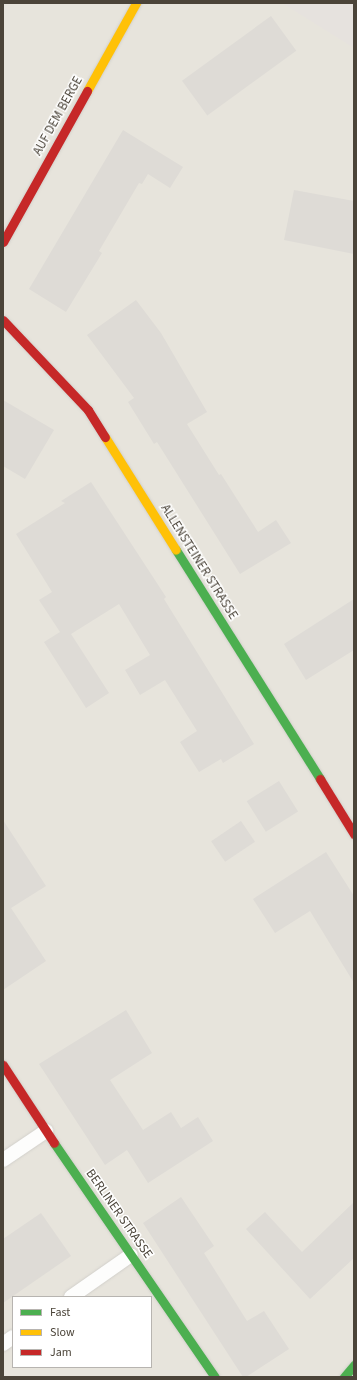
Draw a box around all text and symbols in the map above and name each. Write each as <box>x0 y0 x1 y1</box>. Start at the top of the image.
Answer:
street label: AUF DEM BERGE <box>30 74 86 158</box>
street label: ALLENSTEINER STRASSE <box>157 502 241 622</box>
street label: BERLINER STRASSE <box>82 1166 156 1262</box>
legend <box>12 1296 152 1368</box>
text: Fast <box>50 1304 70 1321</box>
text: Slow <box>50 1324 75 1341</box>
text: Jam <box>50 1344 72 1361</box>

